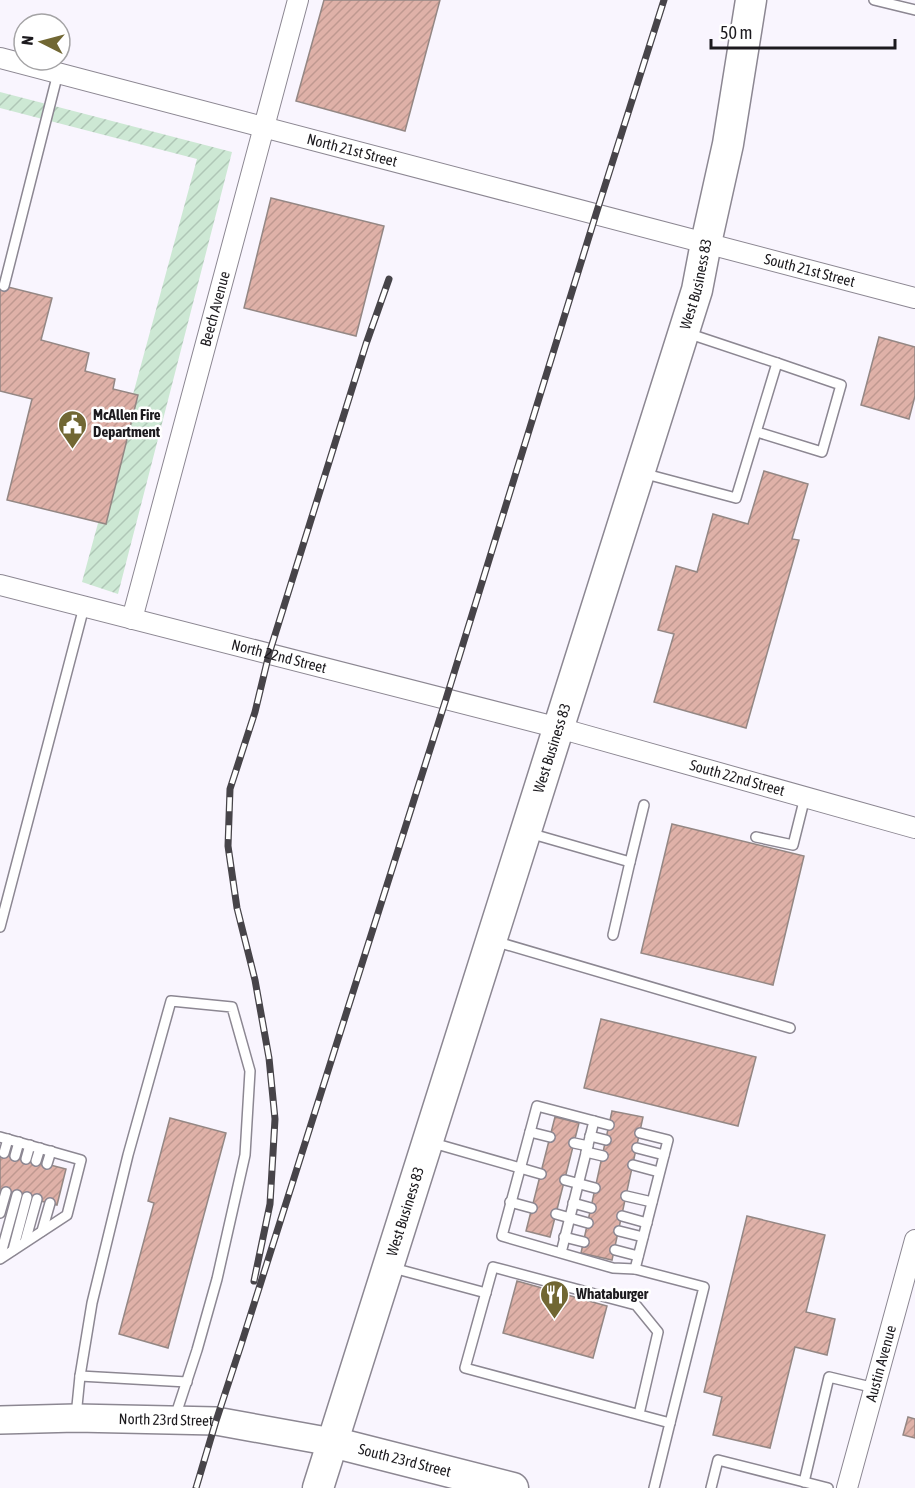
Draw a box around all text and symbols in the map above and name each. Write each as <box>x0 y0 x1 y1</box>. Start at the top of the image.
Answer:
north arrow <box>12 12 72 72</box>
scale bar <box>711 12 896 50</box>
text: 50 m <box>720 22 752 43</box>
text: N <box>18 35 37 46</box>
street label: North 21st Street <box>305 130 399 170</box>
street label: West Business 83 <box>676 237 715 331</box>
street label: South 21st Street <box>763 250 857 290</box>
street label: Beech Avenue <box>196 269 233 348</box>
place label: McAllen Fire Department <box>93 406 161 440</box>
public building icon: McAllen Fire Department <box>56 408 88 450</box>
street label: North 22nd Street <box>230 636 328 676</box>
street label: West Business 83 <box>529 701 574 795</box>
street label: South 22nd Street <box>688 756 787 799</box>
street label: West Business 83 <box>383 1164 427 1258</box>
restaurant icon: Whataburger <box>539 1278 571 1320</box>
place label: Whataburger <box>575 1285 649 1302</box>
street label: Austin Avenue <box>862 1323 899 1404</box>
street label: North 23rd Street <box>118 1410 213 1429</box>
street label: South 23rd Street <box>357 1440 453 1480</box>

